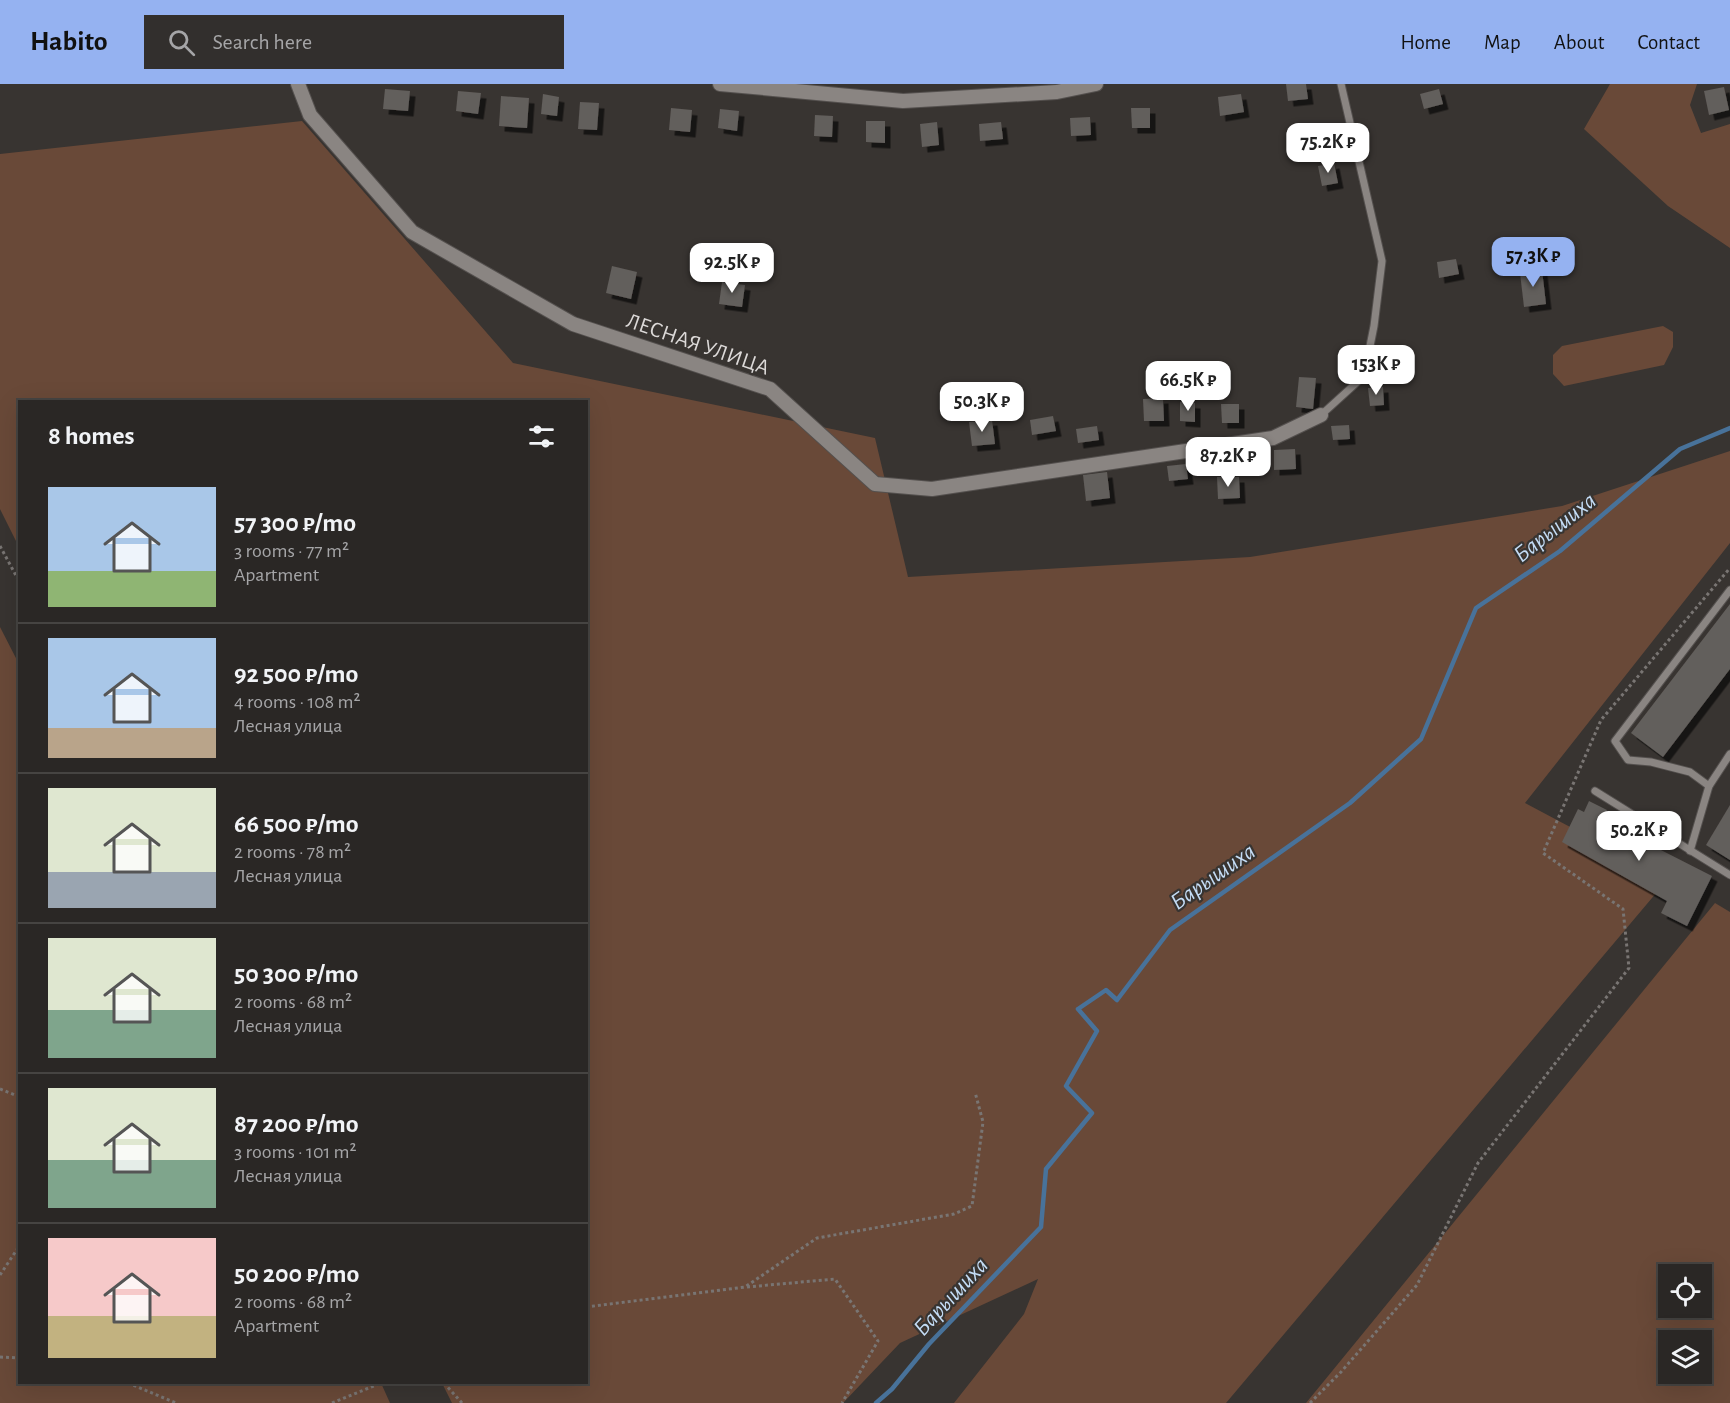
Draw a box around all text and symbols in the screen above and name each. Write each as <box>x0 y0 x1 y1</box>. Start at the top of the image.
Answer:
search box <box>144 15 564 69</box>
icon: search <box>165 26 198 59</box>
text: Habito <box>30 28 108 56</box>
text: Search here <box>213 31 312 53</box>
text: Home <box>1400 32 1451 53</box>
text: Map <box>1484 32 1521 53</box>
text: About <box>1554 32 1604 53</box>
text: Contact <box>1637 32 1700 53</box>
pin: 75.2K ₽ <box>1273 123 1383 174</box>
text: 75.2K ₽ <box>1300 132 1356 152</box>
pin: 57.3K ₽ <box>1478 237 1588 288</box>
pin: 92.5K ₽ <box>677 243 787 294</box>
text: 57.3K ₽ <box>1506 246 1560 266</box>
text: 92.5K ₽ <box>704 252 760 272</box>
street label: ЛЕСНАЯ УЛИЦА <box>624 309 772 379</box>
pin: 153K ₽ <box>1327 345 1425 396</box>
text: 153K ₽ <box>1352 354 1400 374</box>
pin: 66.5K ₽ <box>1133 361 1243 412</box>
text: 66.5K ₽ <box>1160 370 1216 390</box>
pin: 50.3K ₽ <box>927 382 1037 433</box>
text: 50.3K ₽ <box>954 391 1010 411</box>
icon: filters <box>525 420 558 453</box>
text: 8 homes <box>48 423 135 449</box>
pin: 87.2K ₽ <box>1173 437 1283 488</box>
text: 87.2K ₽ <box>1200 446 1256 466</box>
water label: Барышиха <box>1509 489 1601 567</box>
text: 57 300 ₽/mo <box>234 510 356 536</box>
icon: home <box>96 511 168 583</box>
text: 3 rooms · 77 m² <box>234 541 349 561</box>
text: Apartment <box>234 565 319 585</box>
text: 92 500 ₽/mo <box>234 661 358 687</box>
icon: home <box>96 662 168 734</box>
text: 4 rooms · 108 m² <box>234 692 361 712</box>
text: Лесная улица <box>234 716 342 736</box>
text: 66 500 ₽/mo <box>234 811 359 837</box>
pin: 50.2K ₽ <box>1584 811 1694 862</box>
icon: home <box>96 812 168 884</box>
text: 50.2K ₽ <box>1610 820 1668 840</box>
water label: Барышиха <box>1166 839 1260 915</box>
text: 2 rooms · 78 m² <box>234 842 351 862</box>
text: Лесная улица <box>234 866 342 886</box>
text: 50 300 ₽/mo <box>234 961 358 987</box>
icon: home <box>96 962 168 1034</box>
text: 2 rooms · 68 m² <box>234 992 352 1012</box>
text: Лесная улица <box>234 1016 342 1036</box>
text: 87 200 ₽/mo <box>234 1111 359 1137</box>
icon: home <box>96 1112 168 1184</box>
text: 3 rooms · 101 m² <box>234 1142 357 1162</box>
text: Лесная улица <box>234 1166 342 1186</box>
water label: Барышиха <box>909 1253 993 1341</box>
text: 50 200 ₽/mo <box>234 1261 359 1287</box>
icon: home <box>96 1262 168 1334</box>
map controls <box>1658 1264 1712 1384</box>
button: locate <box>1658 1264 1712 1318</box>
text: 2 rooms · 68 m² <box>234 1292 352 1312</box>
text: Apartment <box>234 1316 319 1336</box>
button: layers <box>1658 1330 1712 1384</box>

